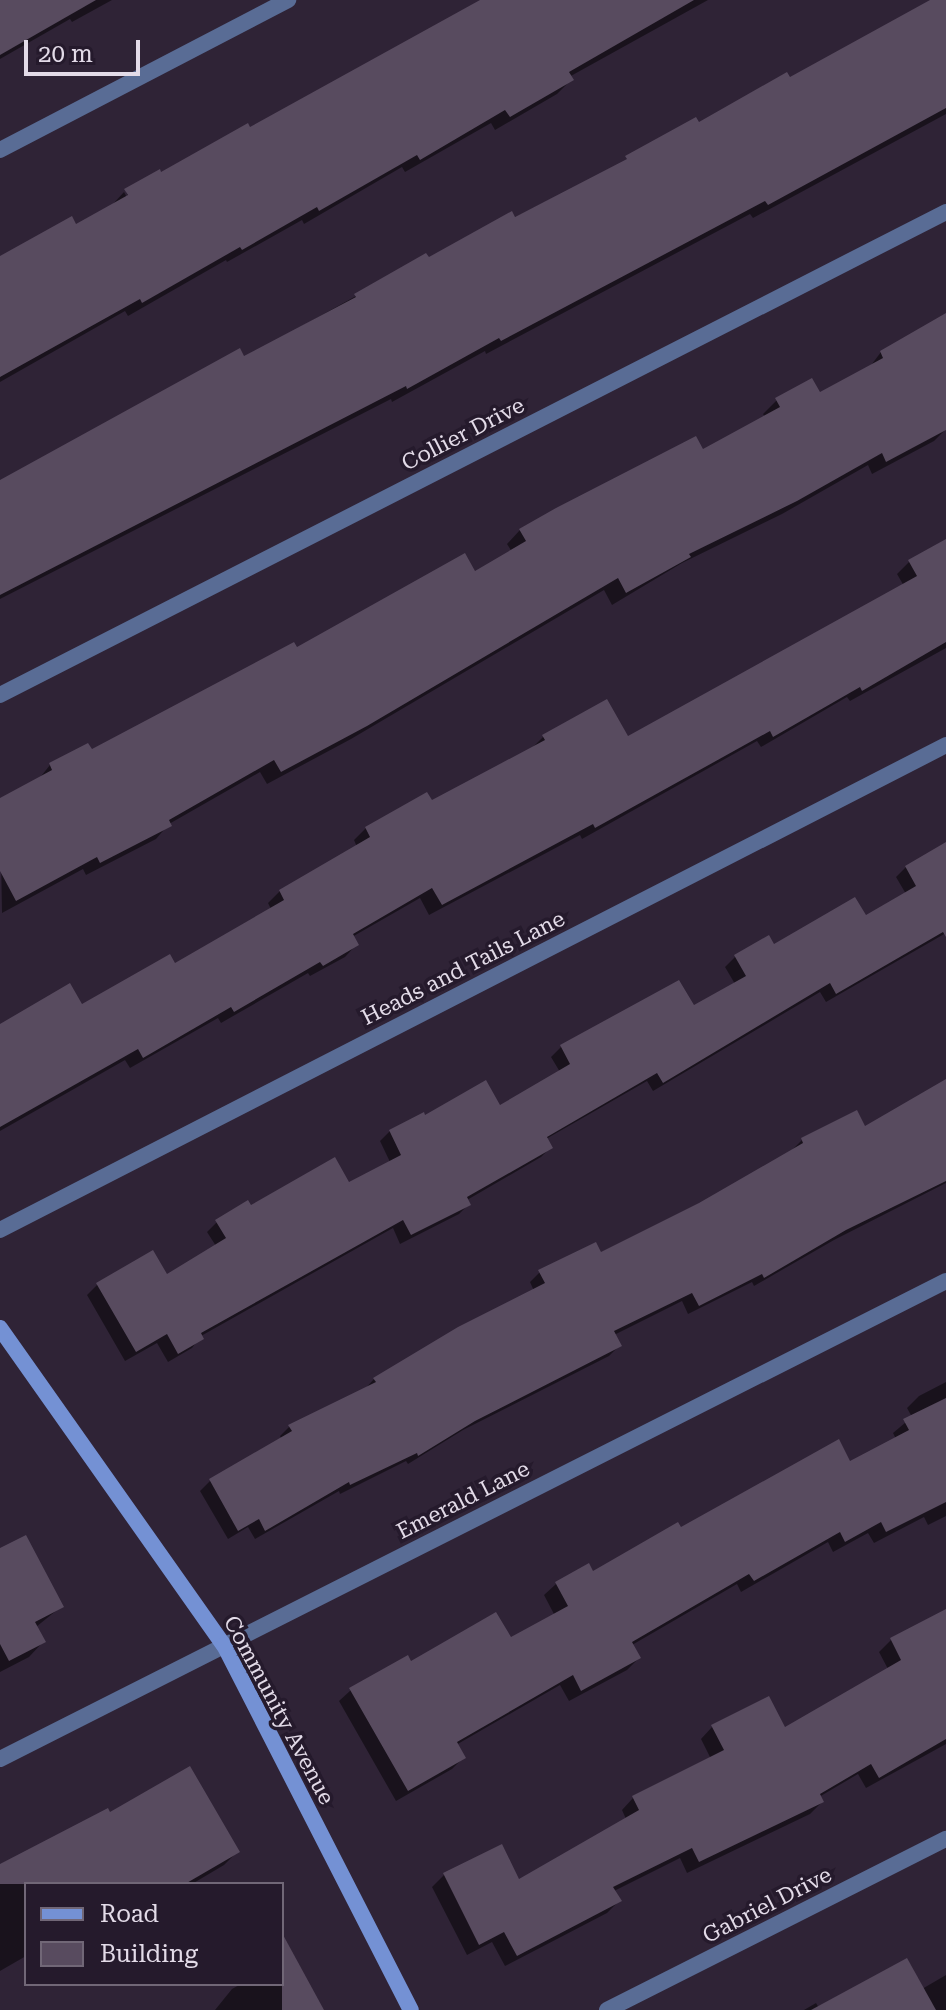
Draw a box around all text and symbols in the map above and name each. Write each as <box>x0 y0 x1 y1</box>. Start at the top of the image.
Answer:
scale bar <box>28 24 144 74</box>
text: 20 m <box>38 40 93 68</box>
street label: Collier Drive <box>397 392 529 476</box>
street label: Heads and Tails Lane <box>357 905 569 1031</box>
street label: Emerald Lane <box>392 1455 534 1545</box>
street label: Community Avenue <box>218 1611 340 1809</box>
street label: Gabriel Drive <box>698 1861 836 1949</box>
legend <box>24 1882 284 1986</box>
text: Road <box>100 1900 159 1928</box>
text: Building <box>100 1940 198 1968</box>

